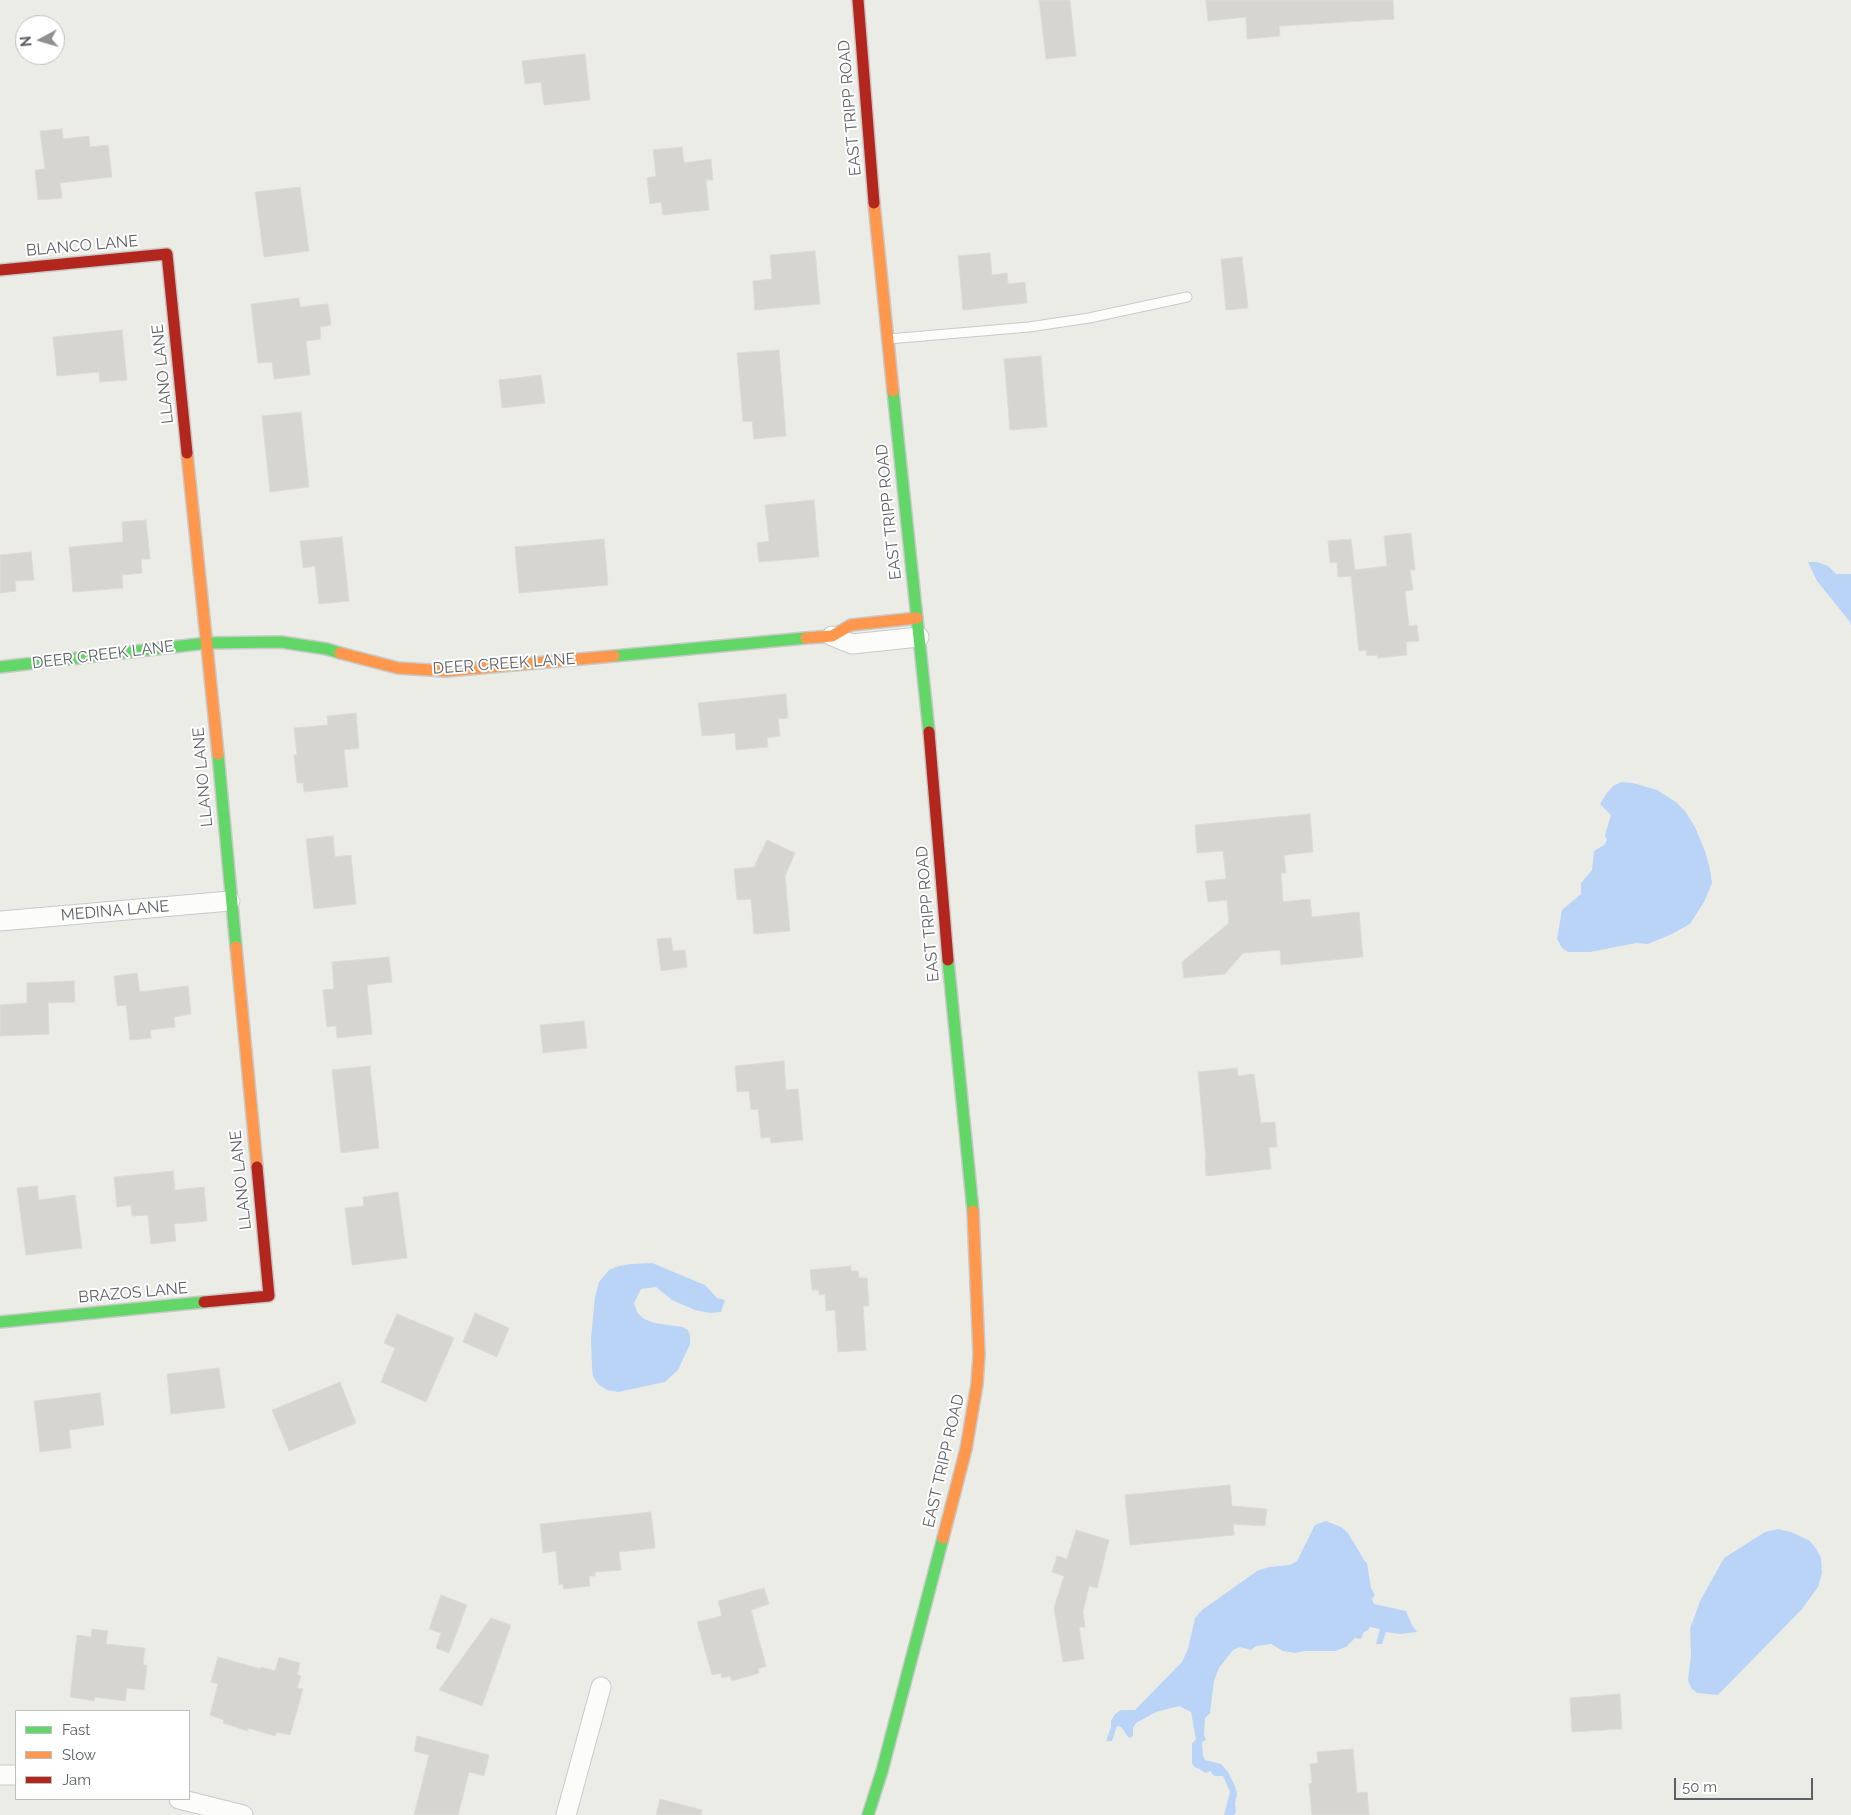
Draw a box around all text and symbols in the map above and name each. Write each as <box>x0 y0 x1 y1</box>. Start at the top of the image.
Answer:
north arrow <box>15 15 65 65</box>
text: N <box>18 35 35 48</box>
street label: EAST TRIPP ROAD <box>834 39 866 177</box>
street label: BLANCO LANE <box>25 232 139 260</box>
street label: LLANO LANE <box>148 323 178 425</box>
street label: EAST TRIPP ROAD <box>872 443 906 581</box>
street label: DEER CREEK LANE <box>31 637 175 673</box>
street label: DEER CREEK LANE <box>432 649 576 679</box>
street label: LLANO LANE <box>189 726 217 828</box>
street label: EAST TRIPP ROAD <box>912 845 944 983</box>
street label: MEDINA LANE <box>60 897 170 925</box>
street label: LLANO LANE <box>226 1129 256 1231</box>
street label: BRAZOS LANE <box>78 1279 188 1307</box>
street label: EAST TRIPP ROAD <box>919 1392 969 1530</box>
legend <box>15 1710 190 1800</box>
text: Fast <box>62 1721 90 1739</box>
text: Slow <box>62 1746 96 1764</box>
scale bar <box>1676 1768 1815 1800</box>
text: Jam <box>62 1771 91 1789</box>
text: 50 m <box>1682 1778 1717 1796</box>

